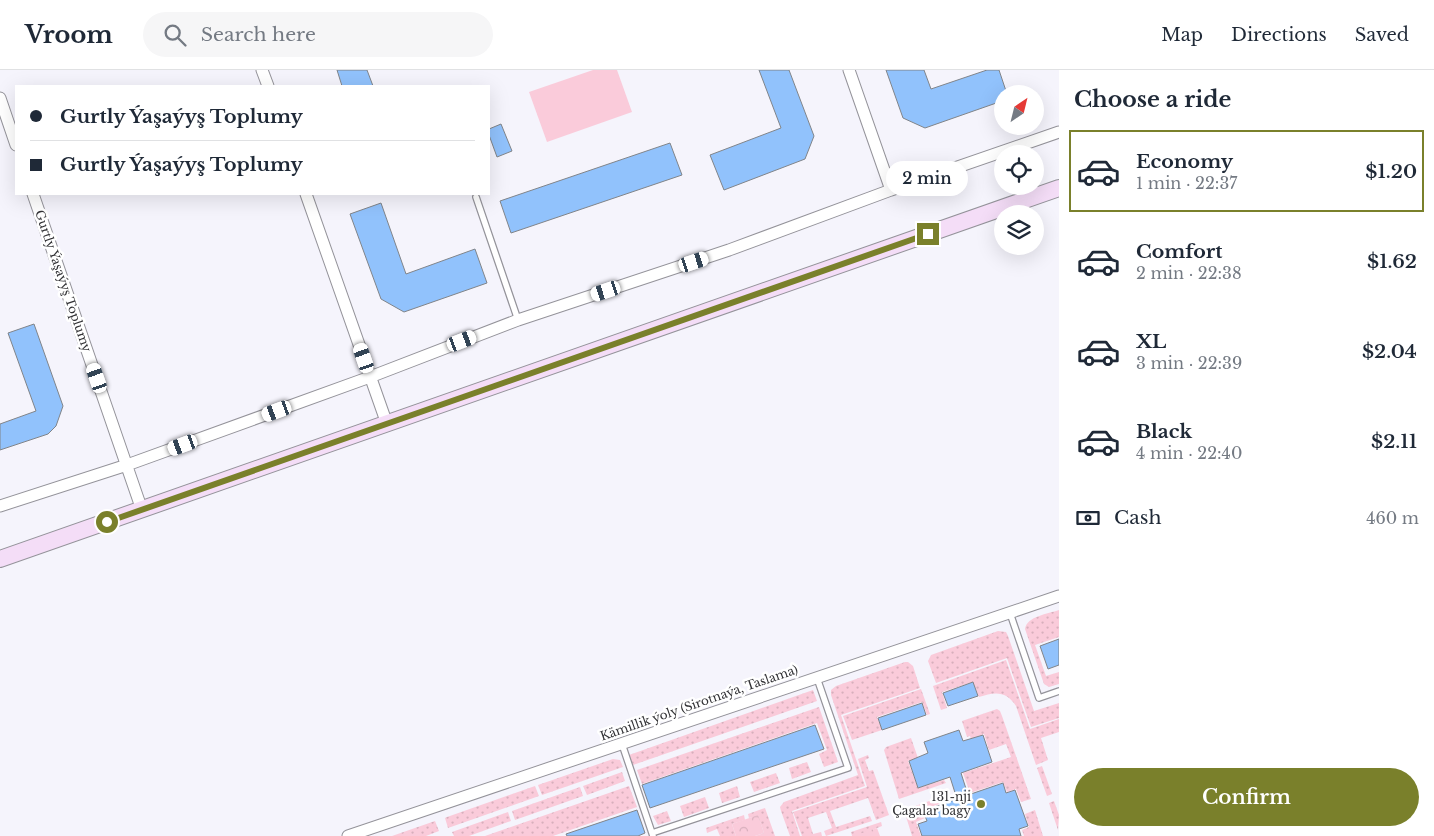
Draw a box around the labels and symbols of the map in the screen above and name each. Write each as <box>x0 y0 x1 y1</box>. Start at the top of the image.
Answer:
north arrow <box>994 85 1044 135</box>
callout: 2 min <box>887 161 969 196</box>
street label: Gurtly Ýaşaýyş Toplumy <box>32 208 96 354</box>
route end <box>917 223 939 245</box>
car <box>677 250 710 274</box>
car <box>589 279 622 303</box>
car <box>445 329 478 353</box>
car <box>352 341 375 375</box>
car <box>85 361 108 395</box>
car <box>260 399 293 423</box>
car <box>166 433 199 457</box>
route start <box>96 511 118 533</box>
street label: Kämillik ýoly (Sirotnaýa, Taslama) <box>598 662 800 744</box>
place label: 131-nji Çagalar bagy <box>892 789 971 818</box>
marker: 131-nji Çagalar bagy <box>975 798 987 810</box>

